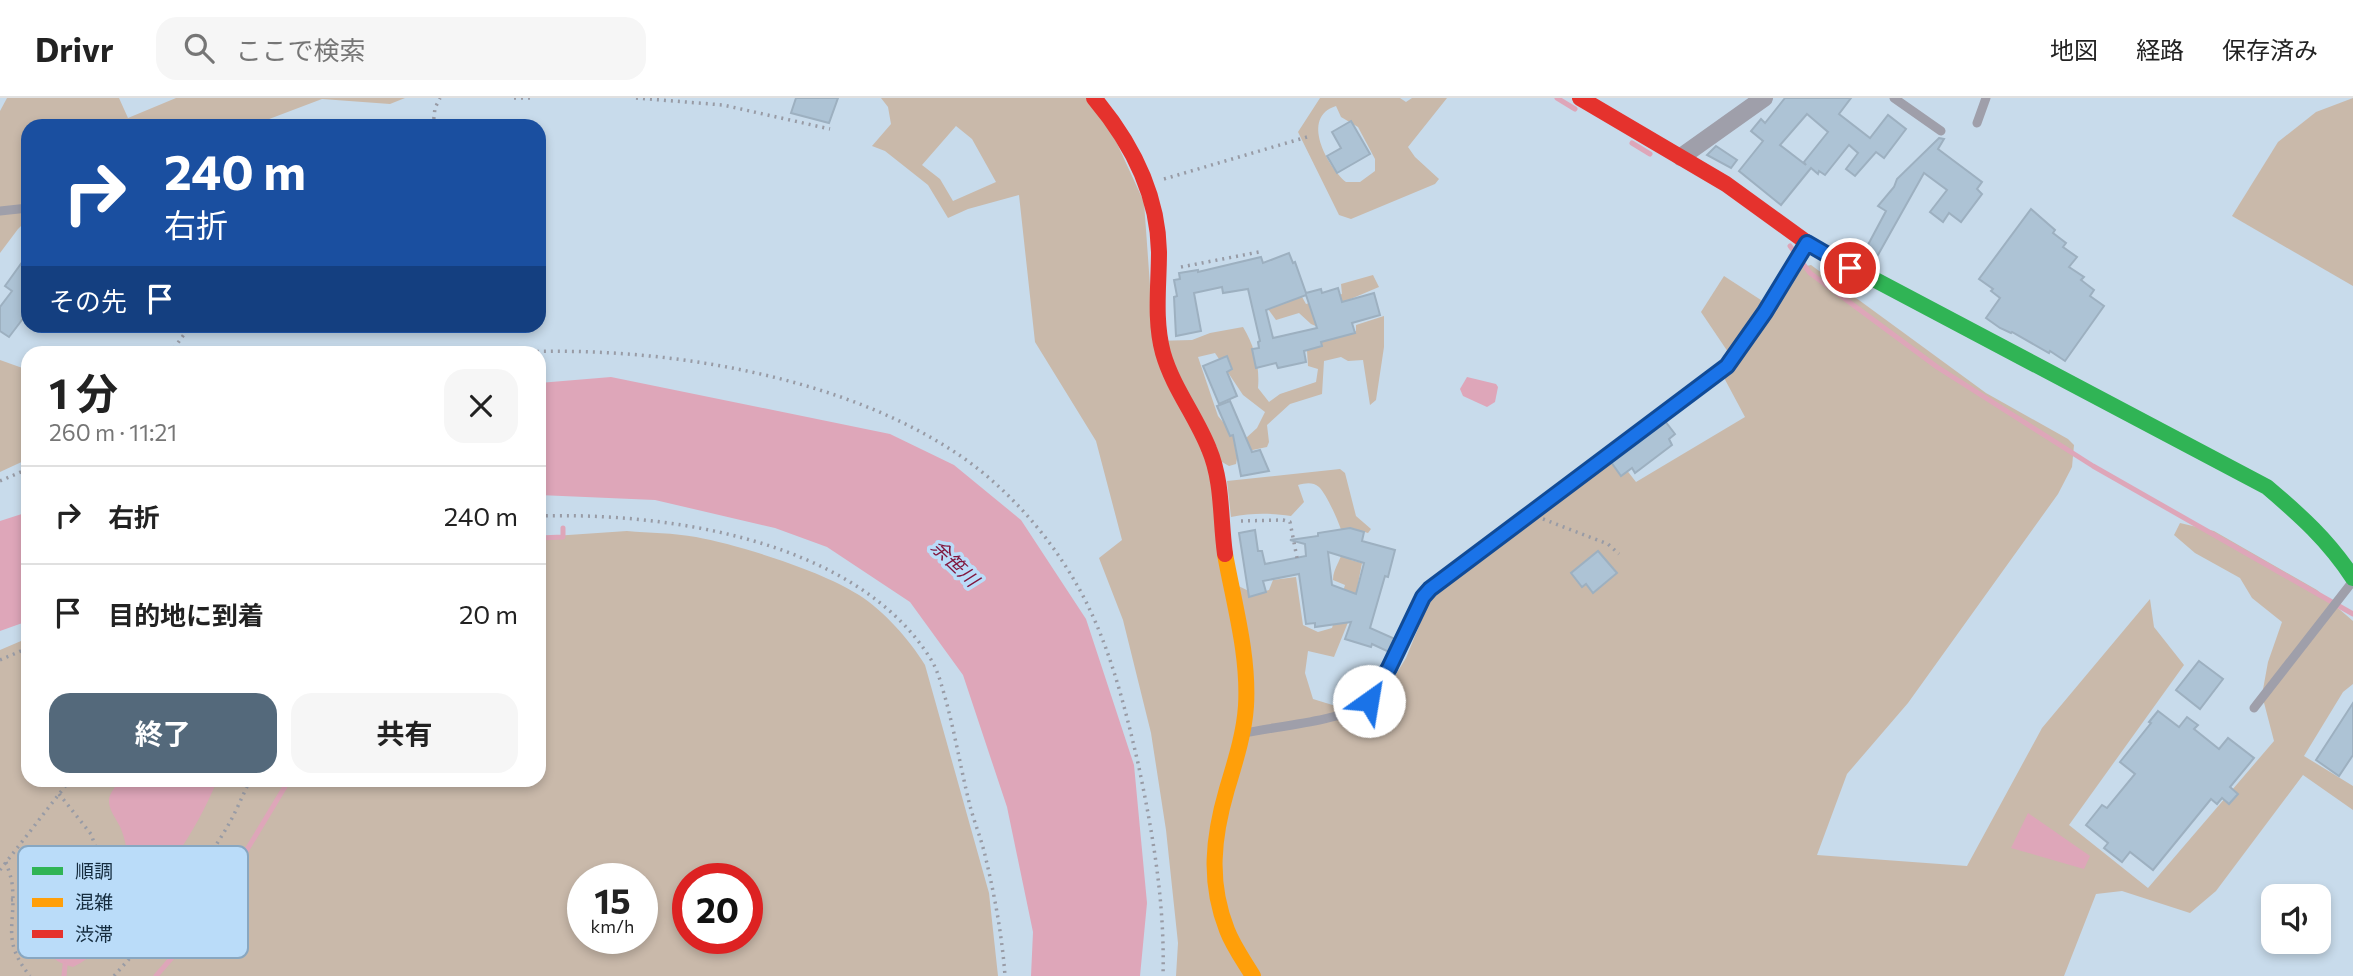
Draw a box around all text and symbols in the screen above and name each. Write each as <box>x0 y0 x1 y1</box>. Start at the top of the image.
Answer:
search box <box>156 17 646 80</box>
text: Drivr <box>35 28 114 69</box>
icon: search <box>180 29 218 67</box>
text: ここで検索 <box>236 34 366 65</box>
text: 地図 <box>2050 35 2098 64</box>
text: 経路 <box>2136 35 2184 64</box>
text: 保存済み <box>2222 35 2318 64</box>
text: 240 m <box>164 140 306 200</box>
icon: right <box>49 147 140 238</box>
text: 右折 <box>164 204 228 244</box>
pin <box>1820 238 1880 298</box>
icon: arrive <box>1831 249 1869 287</box>
icon: arrive <box>141 280 179 318</box>
text: その先 <box>49 285 127 316</box>
text: 1 分 <box>49 366 118 418</box>
button: close <box>444 369 518 443</box>
text: 260 m · 11:21 <box>49 418 177 446</box>
icon: right <box>49 496 87 534</box>
text: 240 m <box>444 500 518 531</box>
text: 右折 <box>108 501 160 532</box>
water label: 余笹川 <box>927 535 985 592</box>
icon: arrive <box>49 594 87 632</box>
text: 20 m <box>459 598 518 629</box>
text: 目的地に到着 <box>108 599 264 630</box>
position arrow <box>1332 664 1406 738</box>
button: 終了 <box>49 693 277 773</box>
button: 共有 <box>291 693 518 773</box>
legend <box>18 846 248 958</box>
text: 順調 <box>75 859 113 882</box>
speed limit sign: 20 <box>672 863 763 954</box>
text: 15 <box>594 878 631 921</box>
map controls <box>2261 884 2331 954</box>
button: sound <box>2261 884 2331 954</box>
text: 混雑 <box>75 890 113 913</box>
text: km/h <box>591 915 634 937</box>
text: 渋滞 <box>75 922 113 945</box>

